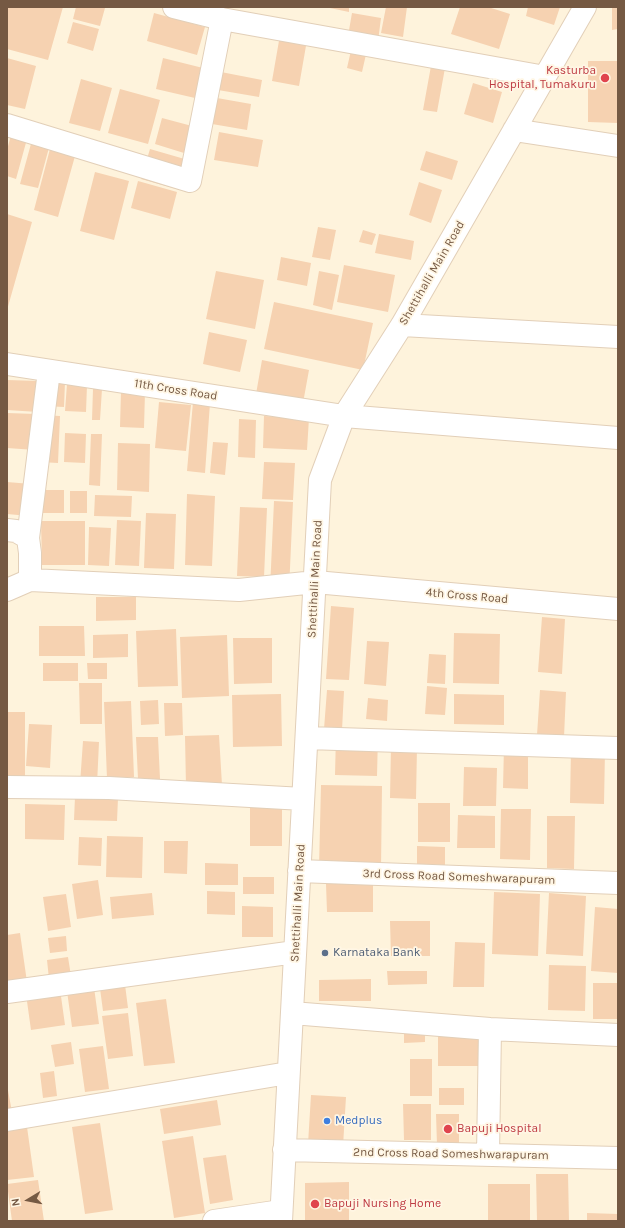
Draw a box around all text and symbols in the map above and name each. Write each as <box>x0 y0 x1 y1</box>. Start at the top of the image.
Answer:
place label: Kasturba Hospital, Tumakuru <box>489 64 596 92</box>
marker: Kasturba Hospital, Tumakuru <box>599 72 611 84</box>
street label: Shettihalli Main Road <box>396 218 468 328</box>
street label: 11th Cross Road <box>133 376 219 404</box>
street label: Shettihalli Main Road <box>305 520 325 638</box>
street label: 4th Cross Road <box>425 585 509 607</box>
street label: Shettihalli Main Road <box>288 844 308 962</box>
street label: 3rd Cross Road Someshwarapuram <box>362 866 556 888</box>
place label: Karnataka Bank <box>333 946 420 960</box>
marker: Karnataka Bank <box>320 948 330 958</box>
place label: Medplus <box>335 1114 382 1128</box>
marker: Medplus <box>322 1116 332 1126</box>
place label: Bapuji Hospital <box>457 1122 541 1136</box>
marker: Bapuji Hospital <box>442 1123 454 1135</box>
street label: 2nd Cross Road Someshwarapuram <box>353 1145 549 1163</box>
north arrow <box>8 1180 48 1220</box>
text: N <box>9 1197 23 1207</box>
place label: Bapuji Nursing Home <box>324 1197 441 1211</box>
marker: Bapuji Nursing Home <box>309 1198 321 1210</box>

